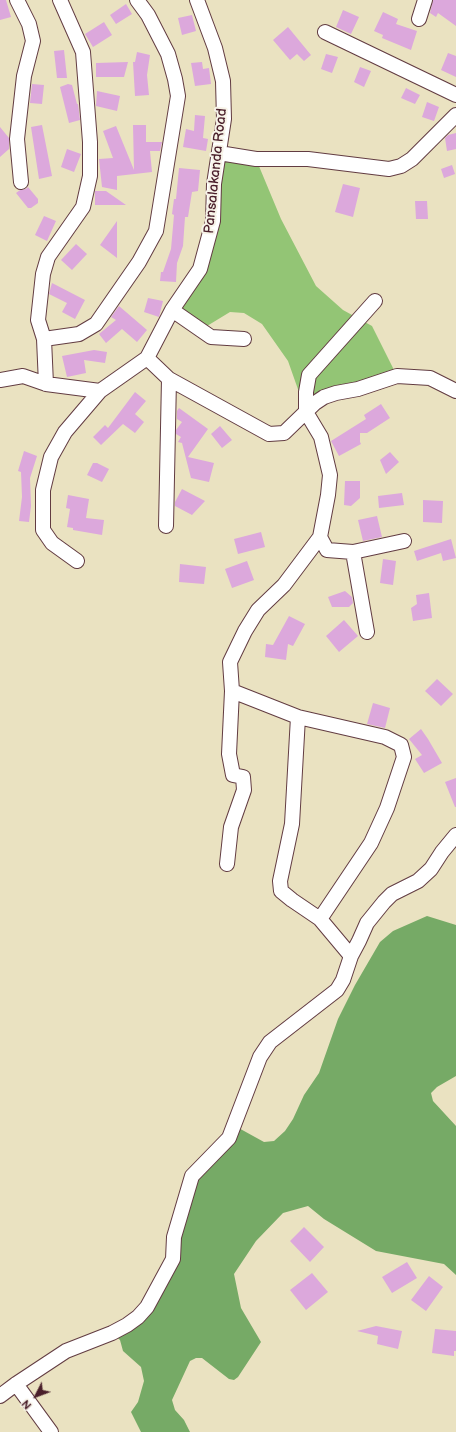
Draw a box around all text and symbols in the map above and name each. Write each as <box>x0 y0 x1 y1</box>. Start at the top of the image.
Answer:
street label: Pansalakanda Road <box>201 108 231 234</box>
north arrow <box>16 1376 56 1416</box>
text: N <box>19 1397 34 1412</box>

